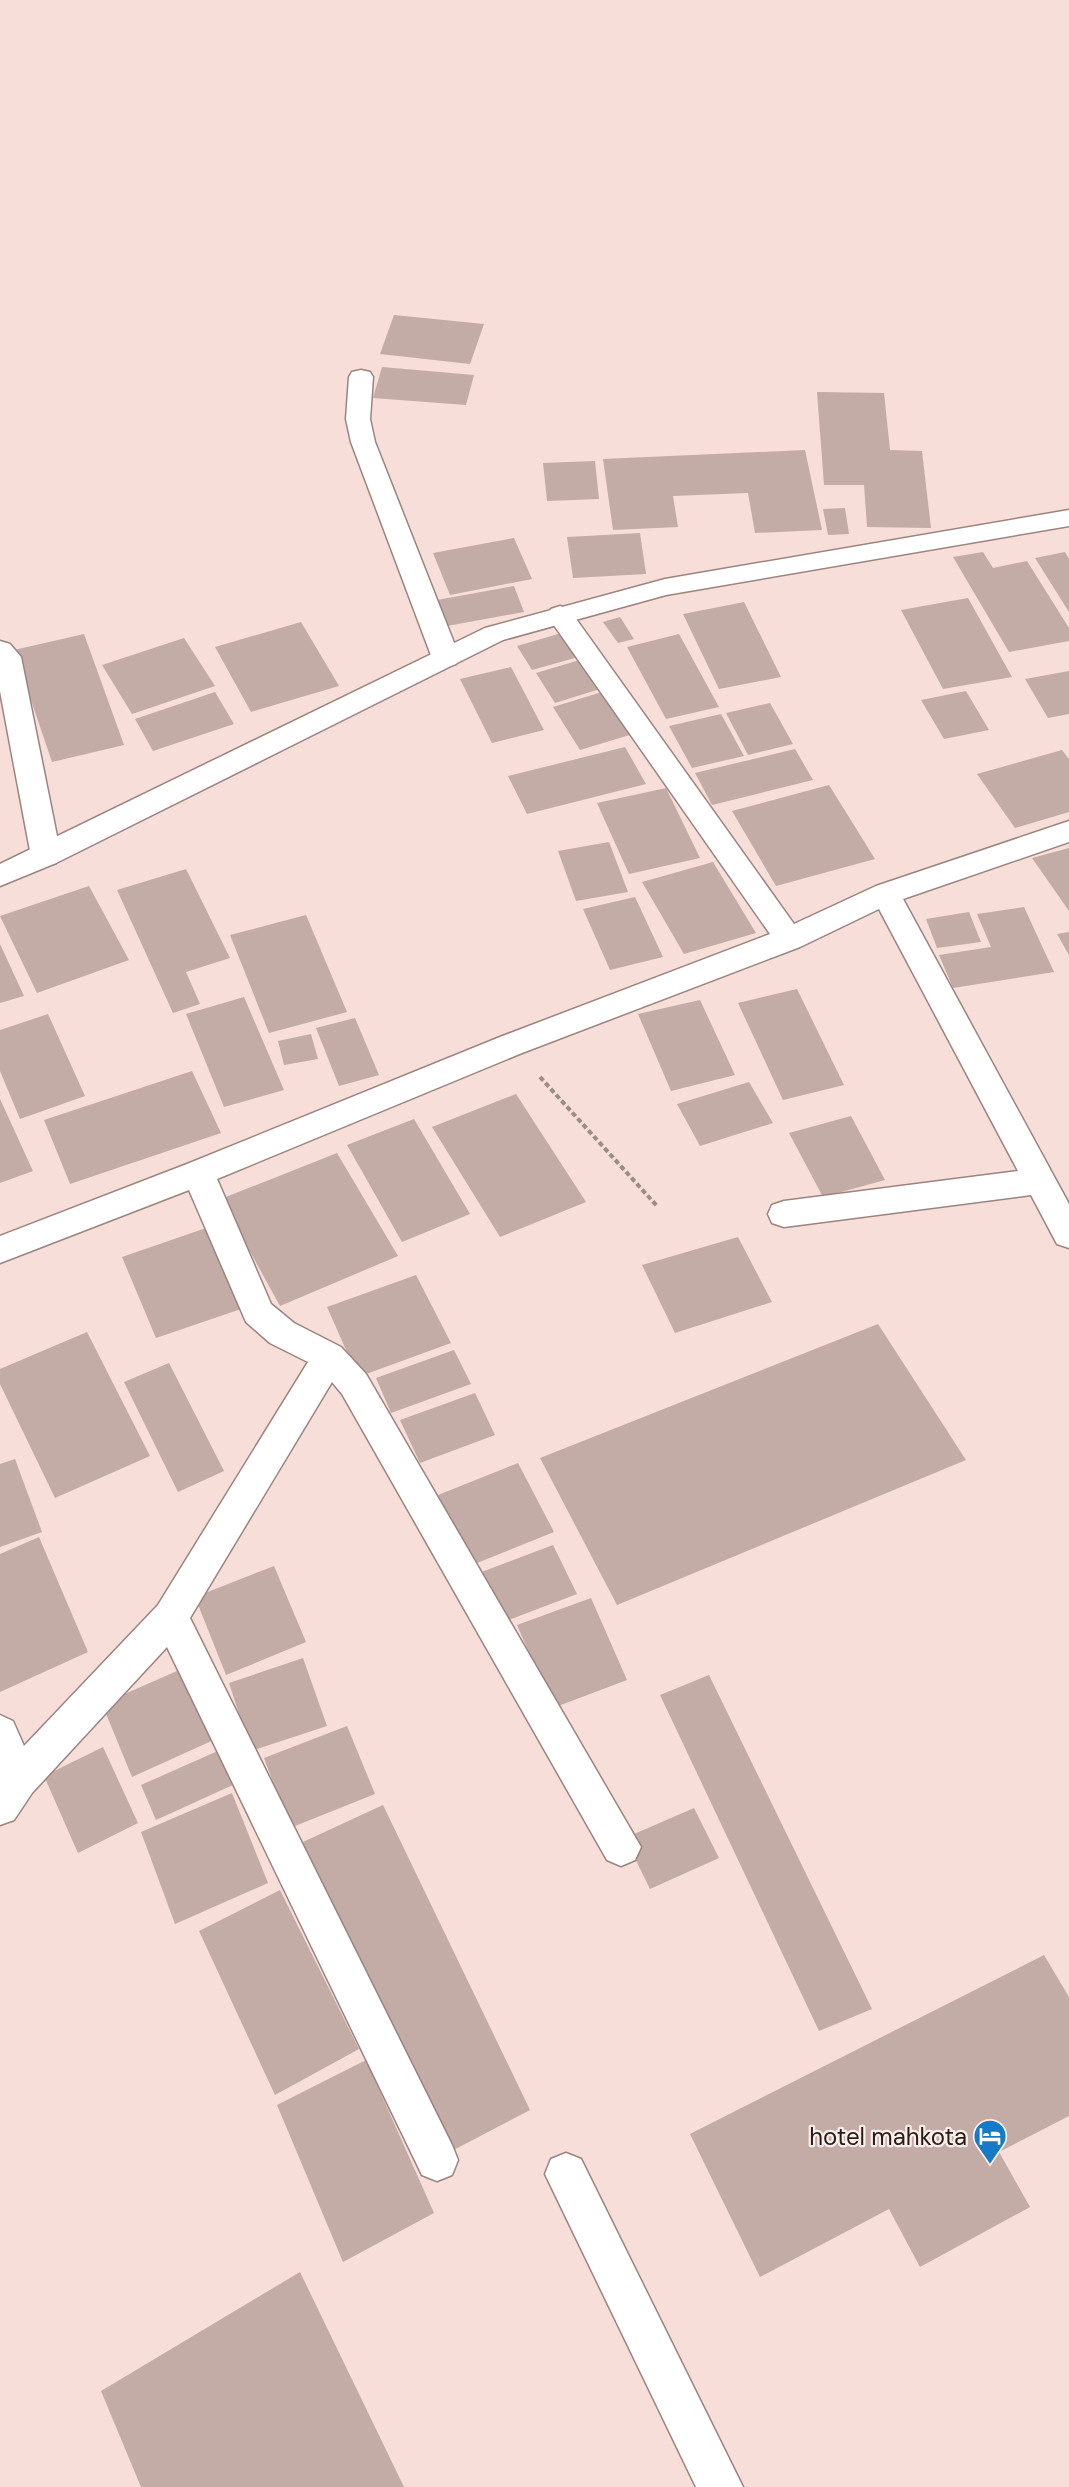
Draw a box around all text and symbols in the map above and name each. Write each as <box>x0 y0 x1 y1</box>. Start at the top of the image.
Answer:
hotel icon: hotel mahkota <box>972 2118 1008 2165</box>
place label: hotel mahkota <box>809 2121 967 2152</box>

